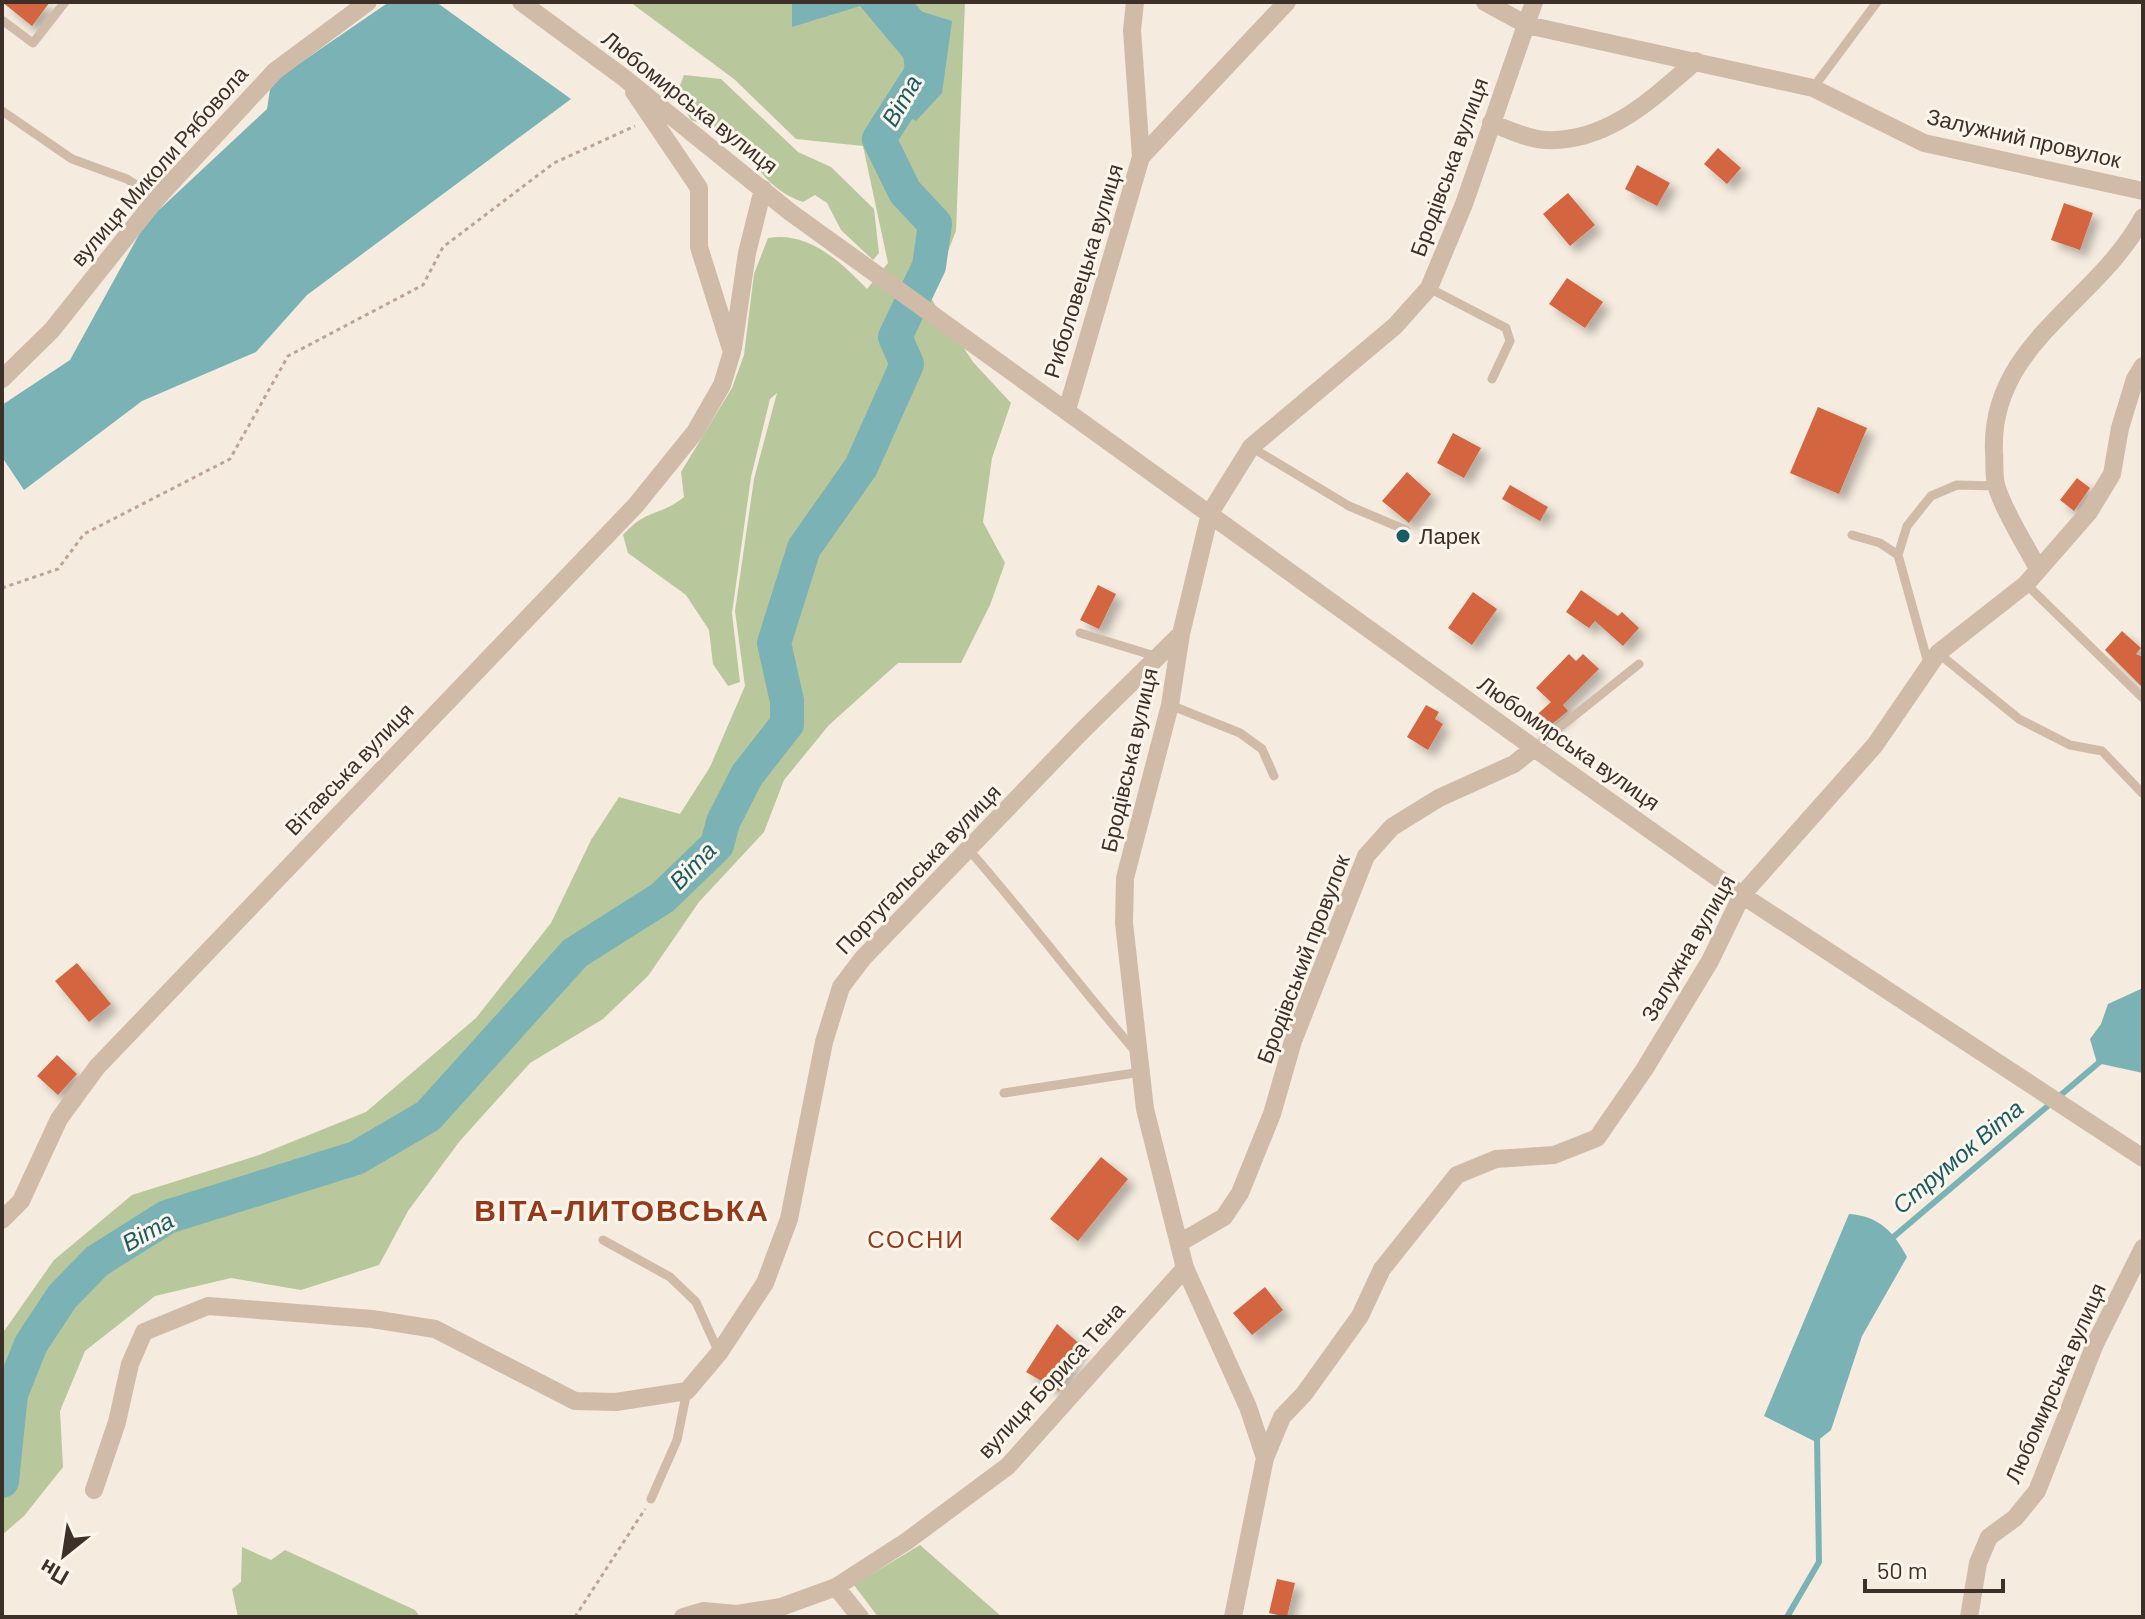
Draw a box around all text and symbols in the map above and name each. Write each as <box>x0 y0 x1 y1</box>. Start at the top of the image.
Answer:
street label: Любомирська вулиця <box>597 24 784 179</box>
street label: вулиця Миколи Рябовола <box>64 59 253 271</box>
water label: Віта <box>875 69 927 131</box>
street label: Бродівська вулиця <box>1404 74 1493 260</box>
street label: Залужний провулок <box>1924 102 2124 173</box>
street label: Риболовецька вулиця <box>1037 161 1128 381</box>
place label: Ларек <box>1419 522 1480 549</box>
marker: Ларек <box>1394 527 1412 545</box>
street label: Бродівська вулиця <box>1094 665 1163 855</box>
street label: Любомирська вулиця <box>1473 670 1665 816</box>
street label: Вітавська вулиця <box>279 697 419 840</box>
street label: Португальська вулиця <box>830 778 1006 959</box>
water label: Віта <box>663 835 721 895</box>
street label: Бродівський провулок <box>1250 850 1355 1067</box>
street label: Залужна вулиця <box>1635 870 1740 1026</box>
water label: Струмок Віта <box>1886 1093 2028 1219</box>
district label: ВІТА-ЛИТОВСЬКА <box>474 1191 770 1227</box>
water label: Віта <box>116 1205 178 1257</box>
district label: СОСНИ <box>867 1224 965 1253</box>
street label: Любомирська вулиця <box>1998 1279 2111 1487</box>
street label: вулиця Бориса Тена <box>971 1296 1130 1463</box>
north arrow <box>24 1515 104 1595</box>
scale bar <box>1865 1543 2003 1593</box>
text: Пн <box>34 1555 73 1592</box>
text: 50 m <box>1877 1555 1928 1584</box>

